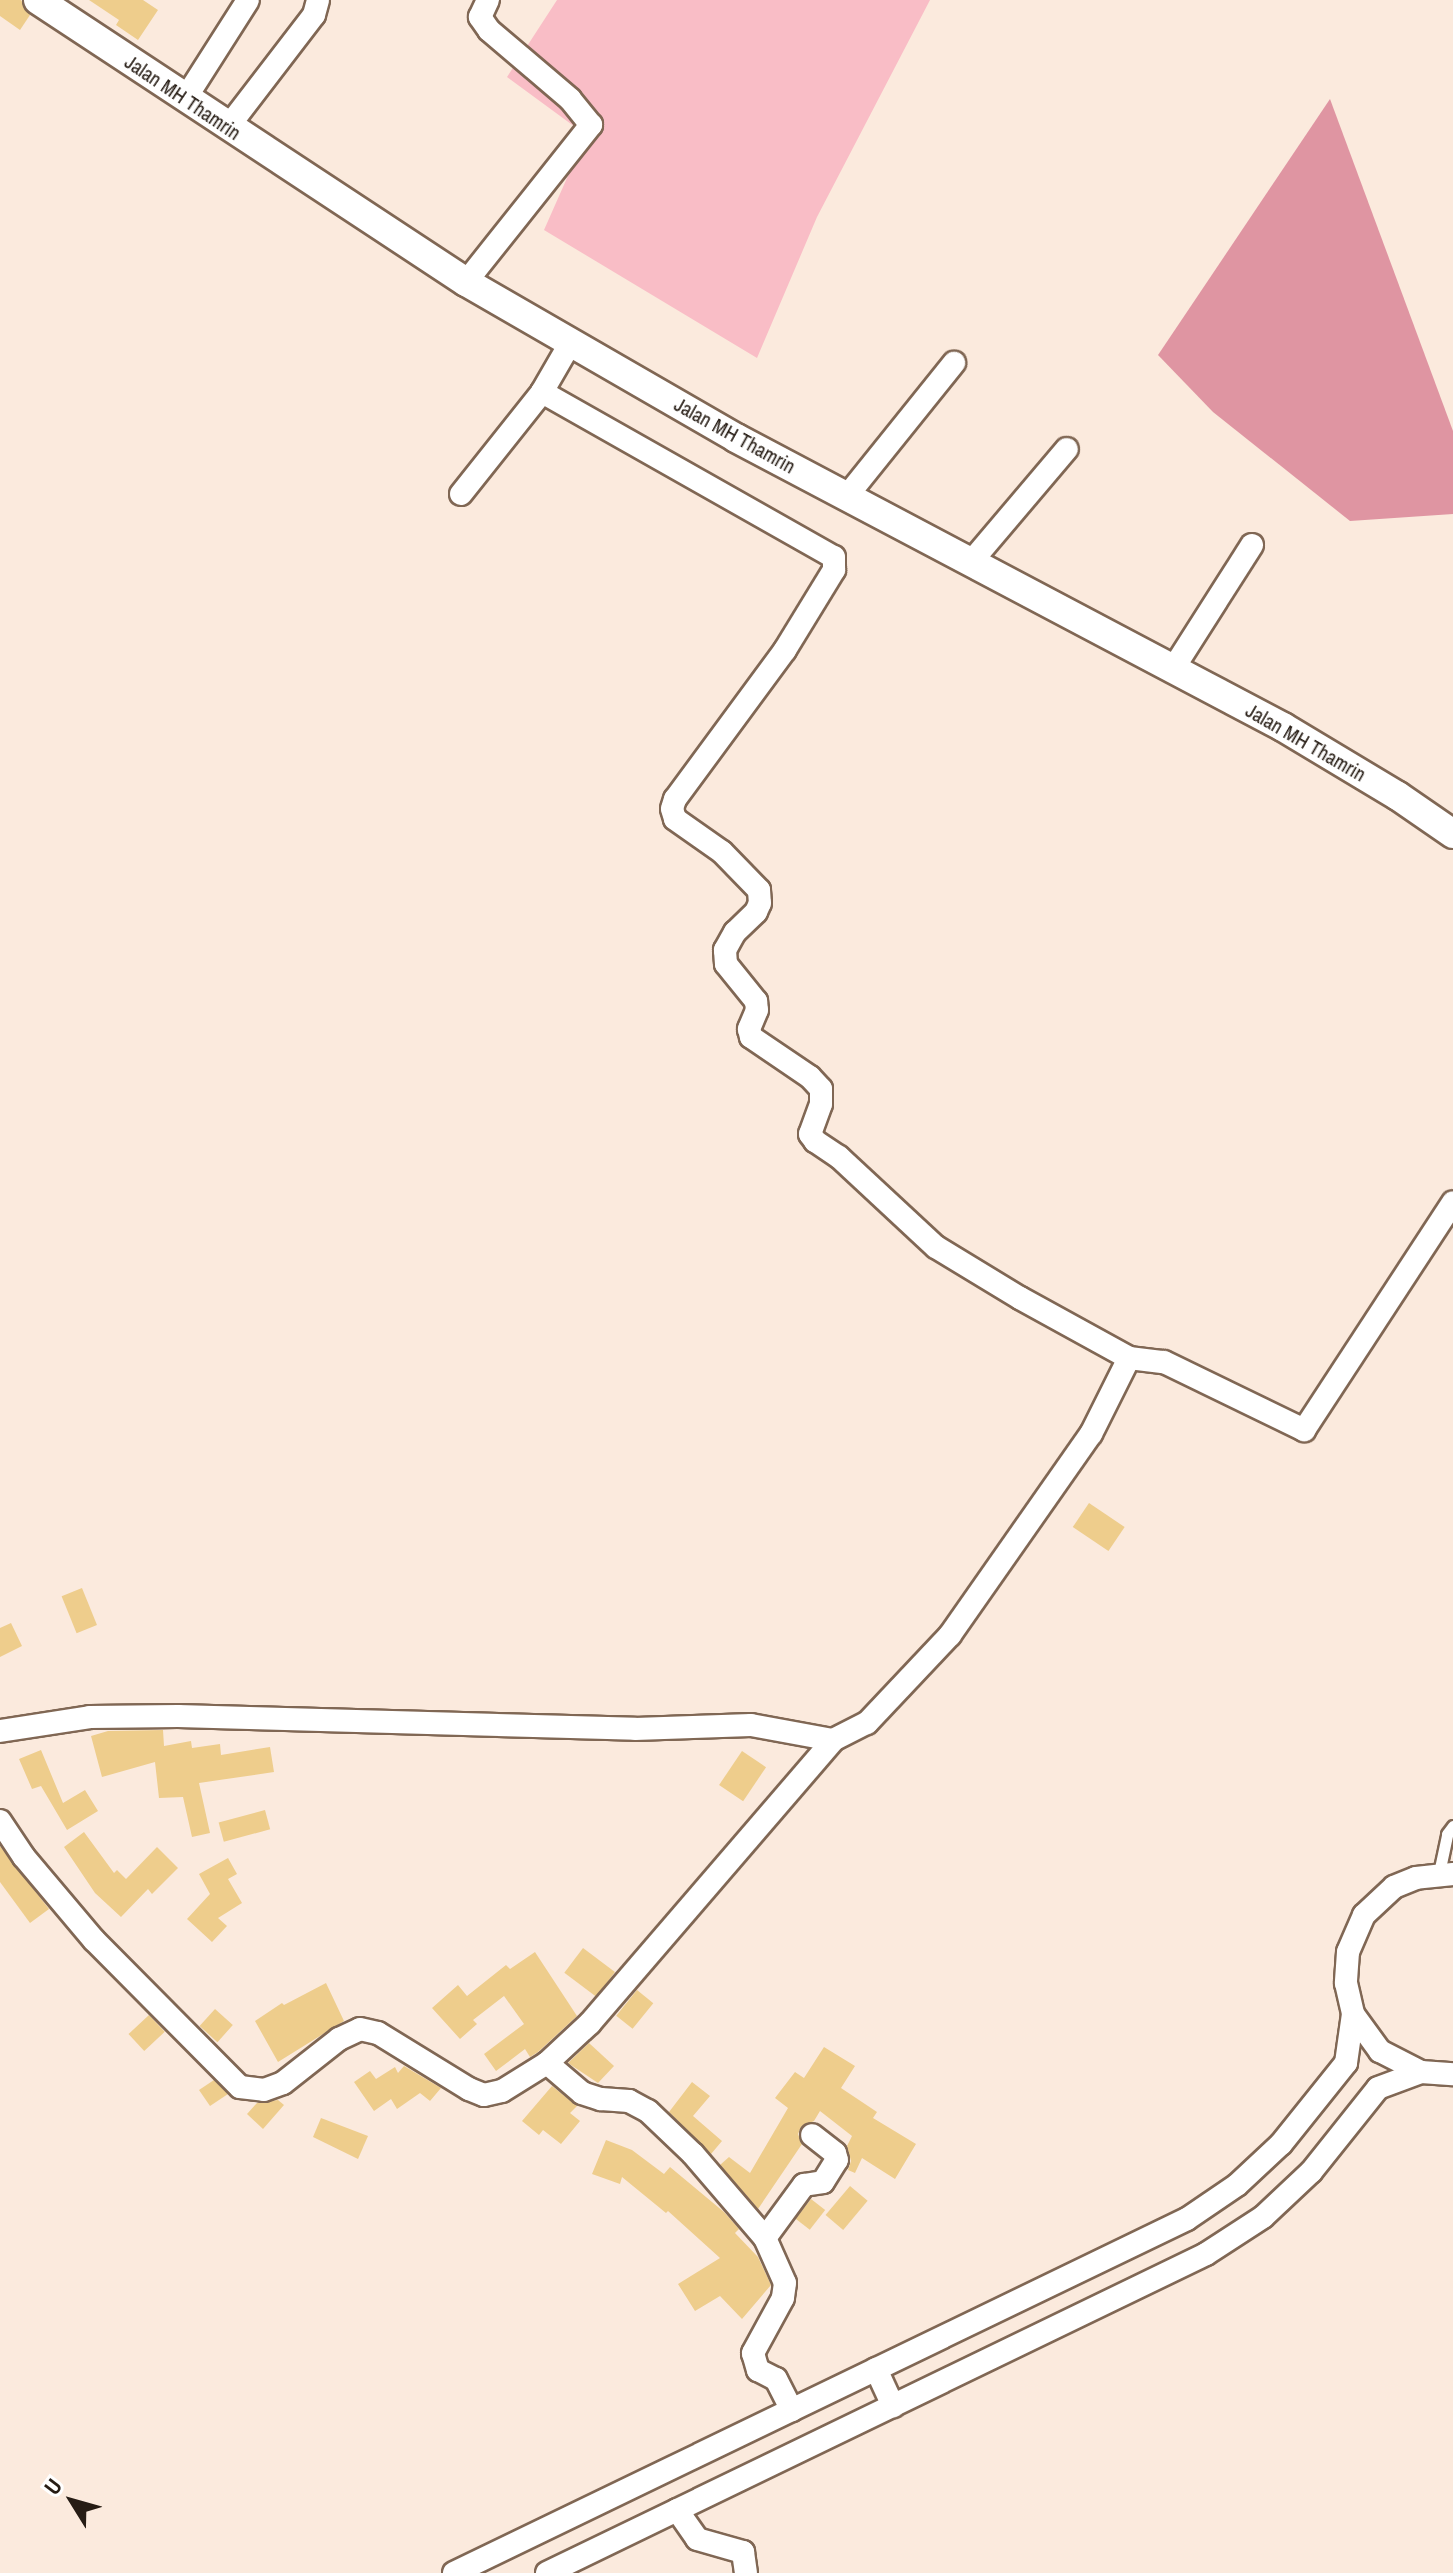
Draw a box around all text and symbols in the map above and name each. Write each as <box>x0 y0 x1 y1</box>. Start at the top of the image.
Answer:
street label: Jalan MH Thamrin <box>120 49 246 145</box>
street label: Jalan MH Thamrin <box>670 392 800 478</box>
street label: Jalan MH Thamrin <box>1242 698 1370 786</box>
north arrow <box>32 2461 112 2541</box>
text: U <box>37 2472 69 2501</box>

